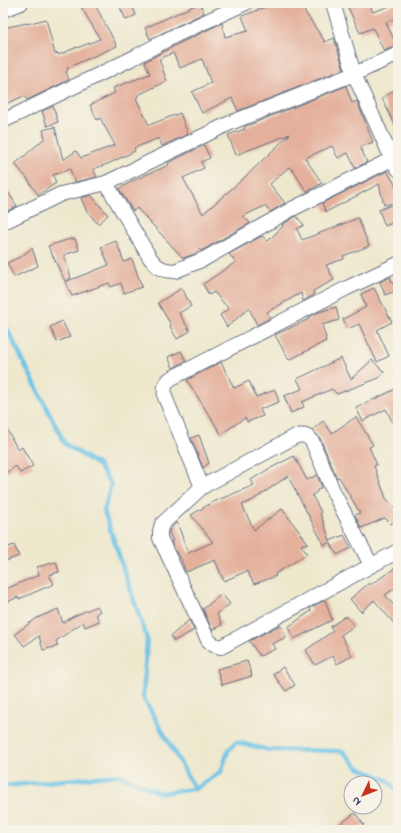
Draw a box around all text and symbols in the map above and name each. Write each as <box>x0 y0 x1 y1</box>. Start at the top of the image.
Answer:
north arrow <box>343 775 383 815</box>
text: N <box>348 793 365 809</box>

